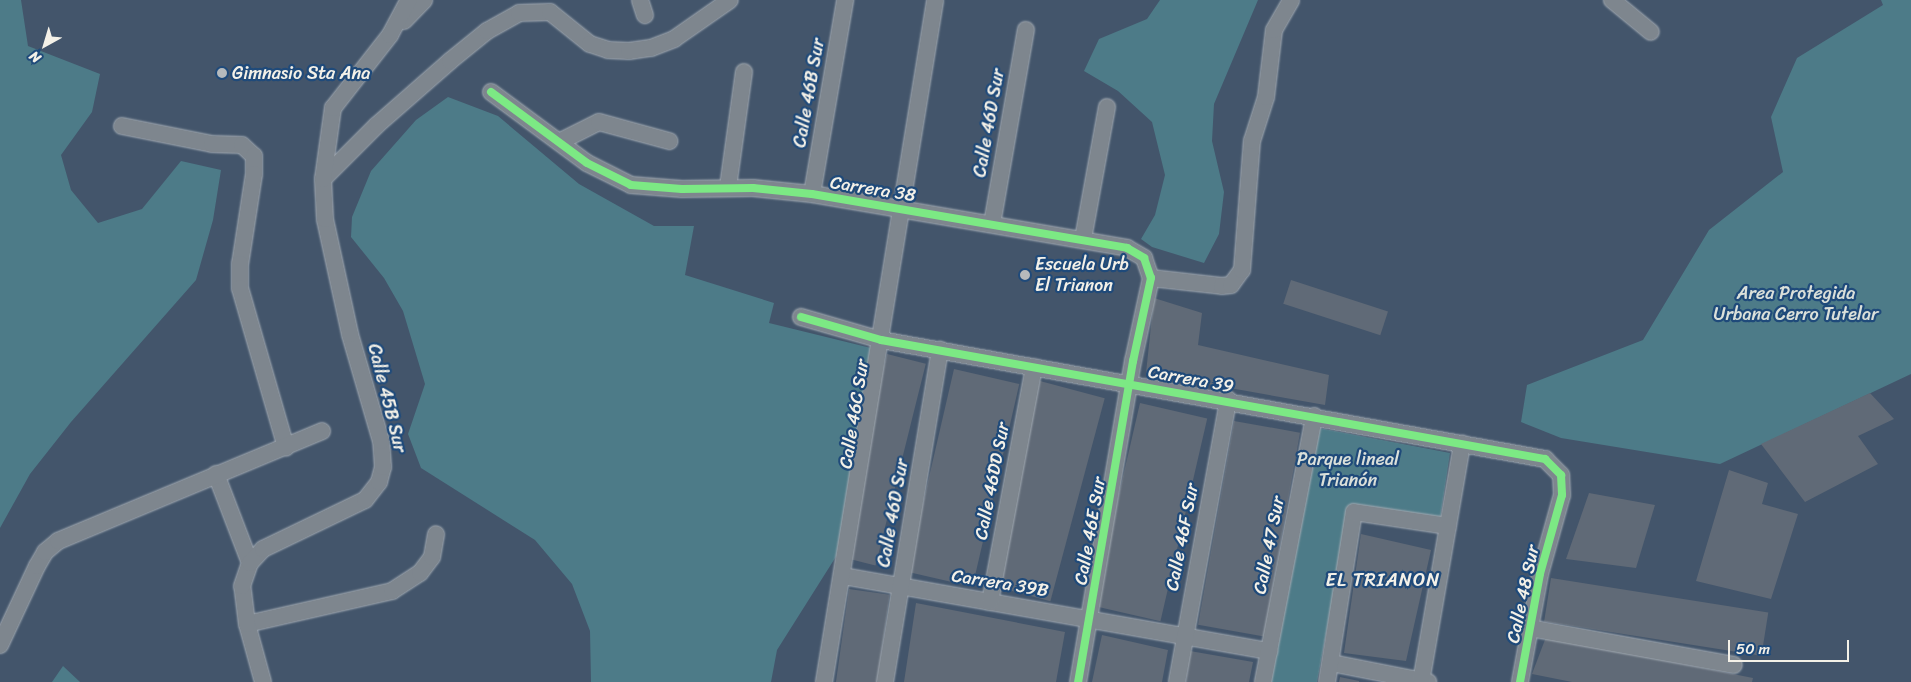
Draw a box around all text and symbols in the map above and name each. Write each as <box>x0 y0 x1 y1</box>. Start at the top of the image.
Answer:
north arrow <box>20 20 70 70</box>
street label: Calle 46B Sur <box>789 37 829 149</box>
text: N <box>24 44 47 70</box>
place label: Gimnasio Sta Ana <box>232 62 370 84</box>
marker: Gimnasio Sta Ana <box>216 67 228 79</box>
street label: Calle 46D Sur <box>969 67 1009 179</box>
street label: Carrera 38 <box>829 172 917 206</box>
place label: Escuela Urb El Trianon <box>1035 254 1129 296</box>
marker: Escuela Urb El Trianon <box>1019 269 1031 281</box>
park label: Area Protegida Urbana Cerro Tutelar <box>1712 283 1880 326</box>
street label: Calle 45B Sur <box>363 341 411 455</box>
street label: Calle 46C Sur <box>835 358 873 470</box>
street label: Carrera 39 <box>1147 361 1235 397</box>
street label: Calle 46DD Sur <box>970 420 1014 542</box>
park label: Parque lineal Trianón <box>1297 449 1399 492</box>
street label: Calle 46D Sur <box>873 457 913 569</box>
street label: Calle 46E Sur <box>1070 475 1110 587</box>
street label: Calle 46F Sur <box>1161 482 1203 592</box>
street label: Calle 47 Sur <box>1249 494 1289 596</box>
street label: Calle 48 Sur <box>1502 543 1544 645</box>
street label: Carrera 39B <box>950 565 1050 601</box>
district label: EL TRIANON <box>1324 569 1442 591</box>
scale bar <box>1731 630 1852 662</box>
text: 50 m <box>1736 636 1770 662</box>

